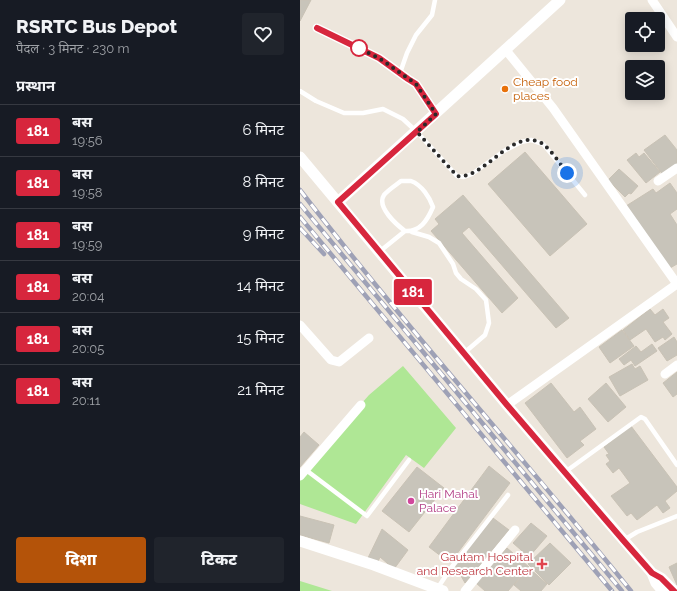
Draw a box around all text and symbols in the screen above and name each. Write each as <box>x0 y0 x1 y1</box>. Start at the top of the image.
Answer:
map controls <box>625 12 665 100</box>
button: locate <box>625 12 665 52</box>
button: heart <box>242 13 284 55</box>
text: RSRTC Bus Depot <box>16 15 177 37</box>
unlabelled marker <box>350 39 368 57</box>
text: पैदल · 3 मिनट · 230 m <box>16 41 129 56</box>
button: layers <box>625 60 665 100</box>
place label: Cheap food places <box>513 75 578 103</box>
text: प्रस्थान <box>16 77 55 95</box>
marker: Cheap food places <box>500 84 510 94</box>
text: बस <box>72 113 92 131</box>
text: 6 मिनट <box>242 121 284 139</box>
text: 181 <box>27 123 49 139</box>
text: 19:56 <box>72 133 103 148</box>
your location <box>557 163 577 183</box>
text: बस <box>72 165 92 183</box>
text: 8 मिनट <box>243 173 284 191</box>
text: 181 <box>27 175 49 191</box>
text: 19:58 <box>72 185 102 200</box>
text: बस <box>72 217 92 235</box>
text: 9 मिनट <box>243 225 284 243</box>
text: 181 <box>27 227 49 243</box>
text: 19:59 <box>72 237 102 252</box>
text: बस <box>72 269 92 287</box>
text: 14 मिनट <box>237 277 284 295</box>
text: 181 <box>27 279 49 295</box>
line badge: 181 <box>390 279 436 305</box>
text: 181 <box>402 284 424 300</box>
text: 20:04 <box>72 289 104 304</box>
text: बस <box>72 321 92 339</box>
text: 15 मिनट <box>237 329 284 347</box>
text: 181 <box>27 331 49 347</box>
text: 20:05 <box>72 341 104 356</box>
text: बस <box>72 373 92 391</box>
text: 21 मिनट <box>237 381 284 399</box>
text: 181 <box>27 383 49 399</box>
text: 20:11 <box>72 393 100 408</box>
place label: Hari Mahal Palace <box>419 487 479 515</box>
marker: Hari Mahal Palace <box>406 496 416 506</box>
button: दिशा <box>16 537 146 583</box>
button: टिकट <box>154 537 284 583</box>
place label: Gautam Hospital and Research Center <box>417 550 534 578</box>
marker: Gautam Hospital and Research Center <box>536 558 548 570</box>

